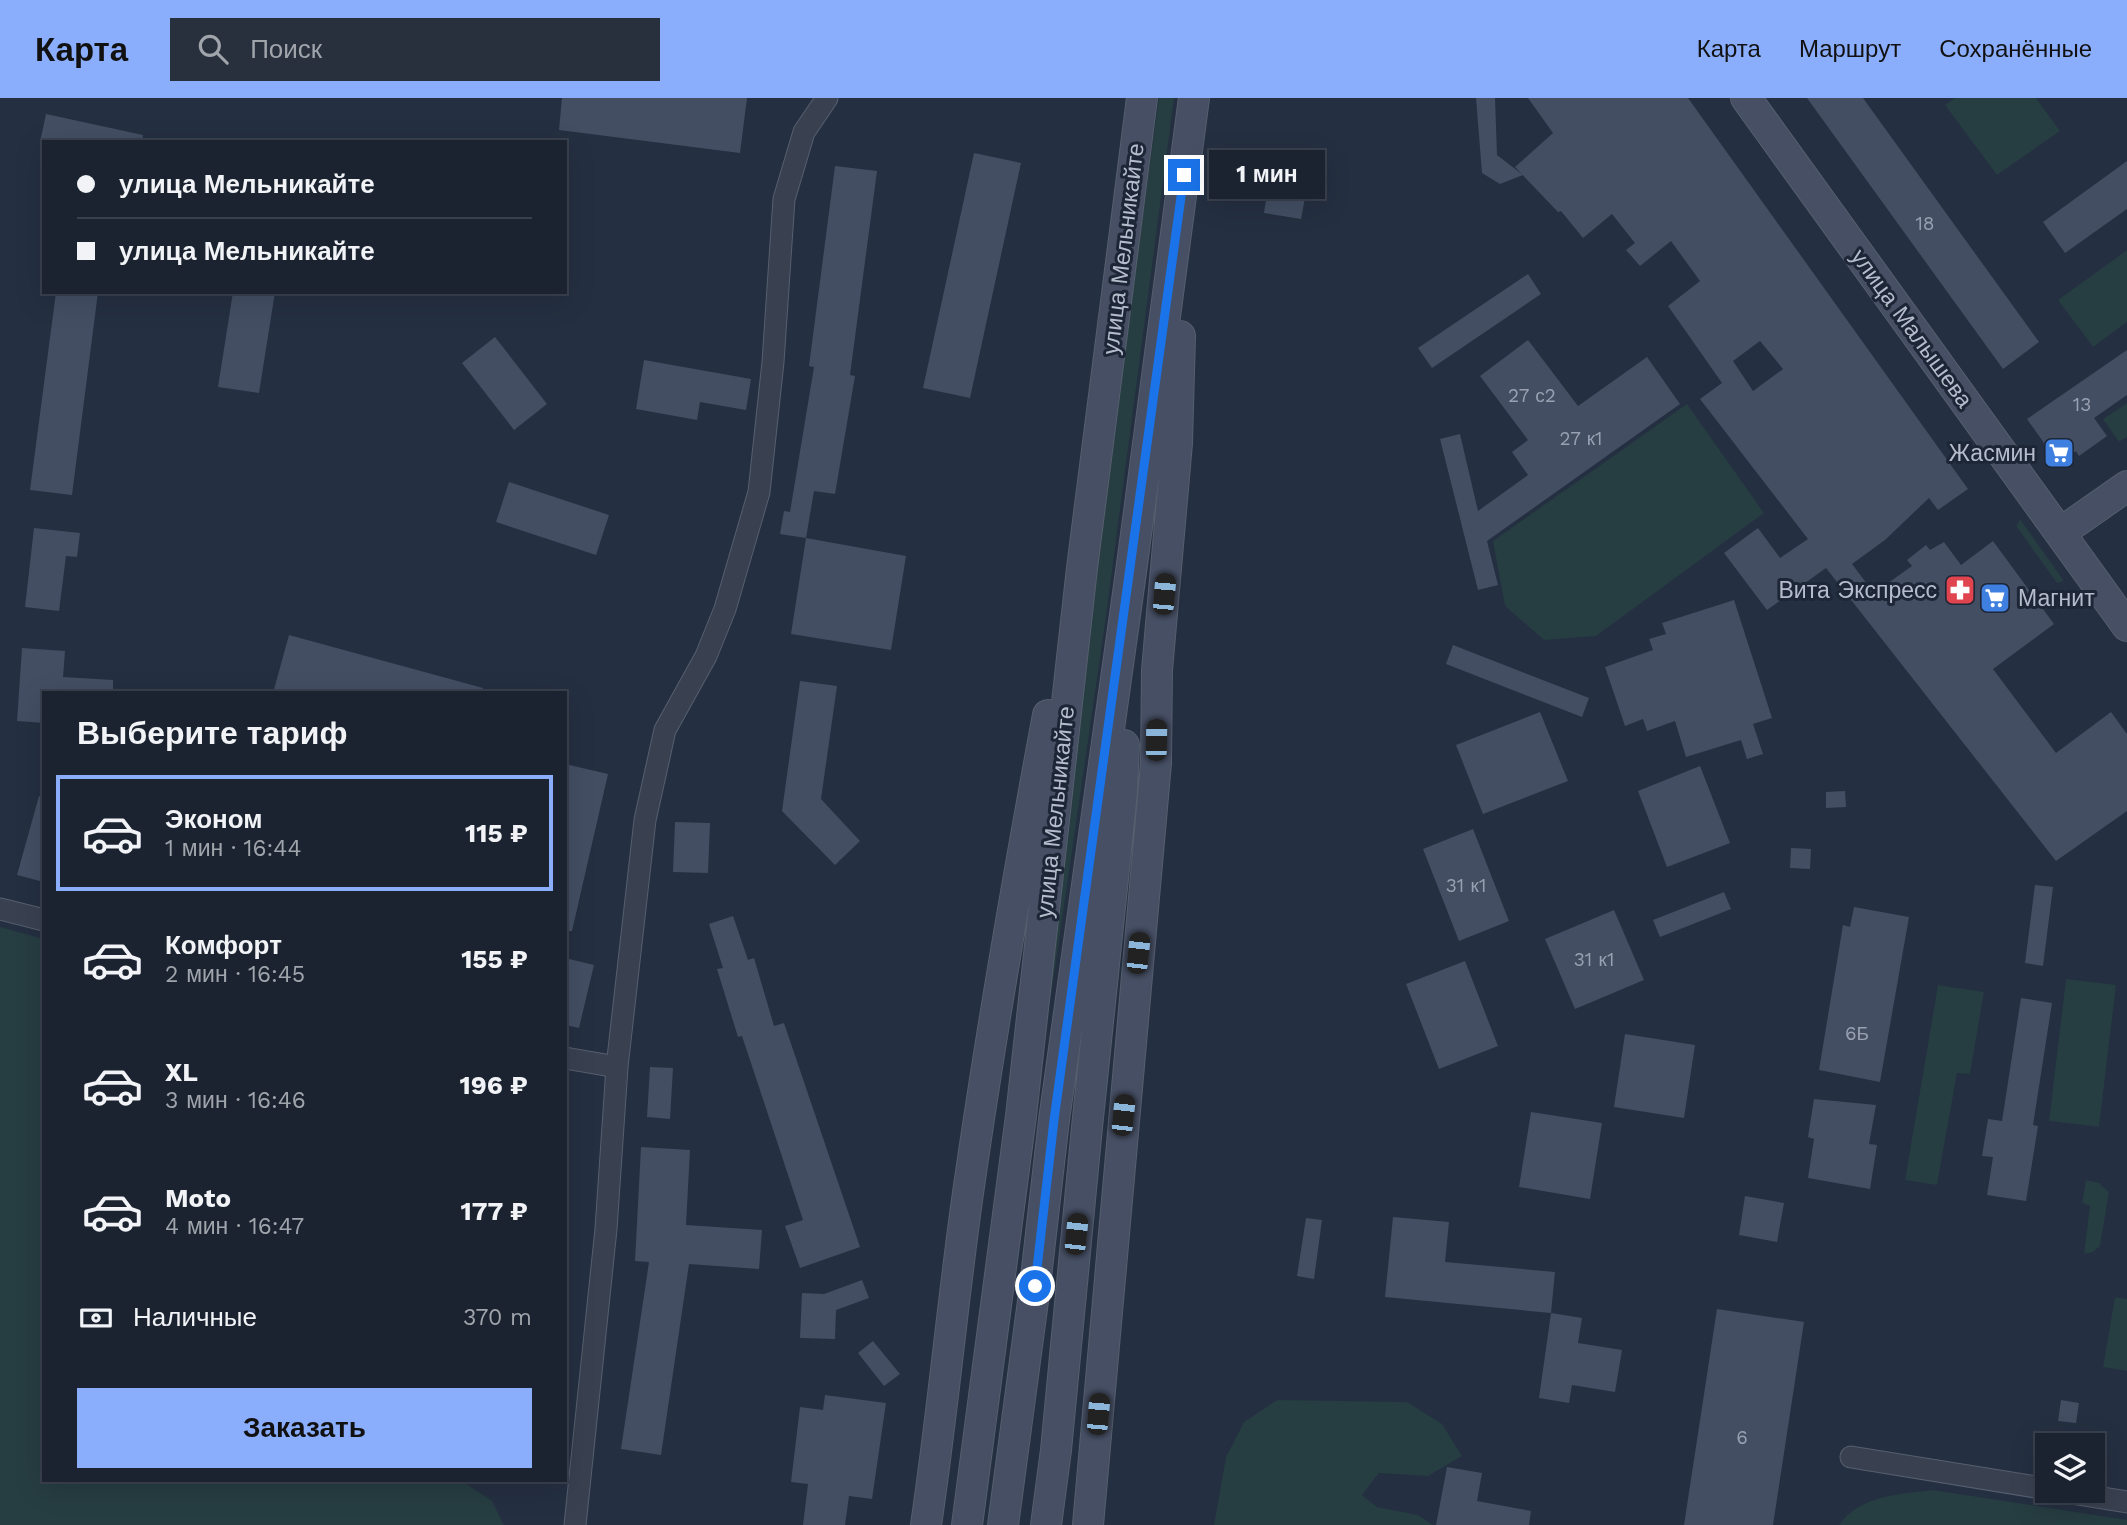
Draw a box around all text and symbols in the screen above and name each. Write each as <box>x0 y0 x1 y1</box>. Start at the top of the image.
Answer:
search box <box>170 18 660 81</box>
text: Карта <box>35 30 128 69</box>
icon: search <box>194 30 232 68</box>
text: Поиск <box>250 34 322 64</box>
text: Карта <box>1697 35 1761 63</box>
text: Маршрут <box>1799 35 1901 63</box>
text: Сохранённые <box>1939 35 2092 63</box>
street label: улица Мельникайте <box>1097 142 1150 356</box>
callout: 1 мин <box>1208 150 1324 200</box>
route end <box>1168 159 1200 191</box>
text: 1 мин <box>1236 161 1298 188</box>
text: улица Мельникайте <box>119 169 375 199</box>
house number: 18 <box>1915 212 1935 235</box>
text: улица Мельникайте <box>119 236 375 266</box>
street label: улица Малышева <box>1845 244 1978 413</box>
house number: 27 с2 <box>1508 384 1556 407</box>
house number: 13 <box>2073 393 2091 416</box>
house number: 27 к1 <box>1560 427 1603 450</box>
supermarket icon: Жасмин <box>2042 436 2076 470</box>
place label: Жасмин <box>1949 440 2036 467</box>
car <box>1152 572 1177 616</box>
pharmacy icon: Вита Экспресс <box>1943 573 1977 607</box>
place label: Вита Экспресс <box>1779 577 1937 604</box>
supermarket icon: Магнит <box>1978 581 2012 615</box>
place label: Магнит <box>2018 585 2095 612</box>
street label: улица Мельникайте <box>1031 705 1080 919</box>
text: Выберите тариф <box>77 714 348 752</box>
car <box>1146 719 1167 761</box>
icon: car <box>81 802 144 865</box>
text: Эконом <box>165 804 263 834</box>
text: 115 ₽ <box>465 818 528 848</box>
text: 1 мин · 16:44 <box>165 835 301 862</box>
house number: 31 к1 <box>1446 874 1486 897</box>
icon: car <box>81 928 144 991</box>
text: Комфорт <box>165 930 282 960</box>
car <box>1126 931 1151 975</box>
text: 155 ₽ <box>461 944 528 974</box>
house number: 31 к1 <box>1574 948 1614 971</box>
text: 2 мин · 16:45 <box>165 961 305 988</box>
house number: 6Б <box>1845 1022 1869 1045</box>
icon: car <box>81 1054 144 1117</box>
text: XL <box>165 1057 198 1087</box>
text: 196 ₽ <box>459 1070 528 1100</box>
text: 3 мин · 16:46 <box>165 1087 306 1114</box>
car <box>1111 1093 1136 1137</box>
icon: car <box>81 1180 144 1243</box>
text: Moto <box>165 1183 231 1213</box>
text: 177 ₽ <box>460 1196 528 1226</box>
car <box>1064 1212 1089 1256</box>
text: 4 мин · 16:47 <box>165 1213 304 1240</box>
route start <box>1019 1270 1051 1302</box>
icon: cash <box>77 1299 115 1337</box>
text: Наличные <box>133 1302 257 1332</box>
text: 370 m <box>463 1304 532 1331</box>
button: Заказать <box>77 1388 532 1468</box>
car <box>1086 1392 1111 1436</box>
house number: 6 <box>1736 1426 1748 1449</box>
map controls <box>2035 1433 2105 1503</box>
button: layers <box>2035 1433 2105 1503</box>

